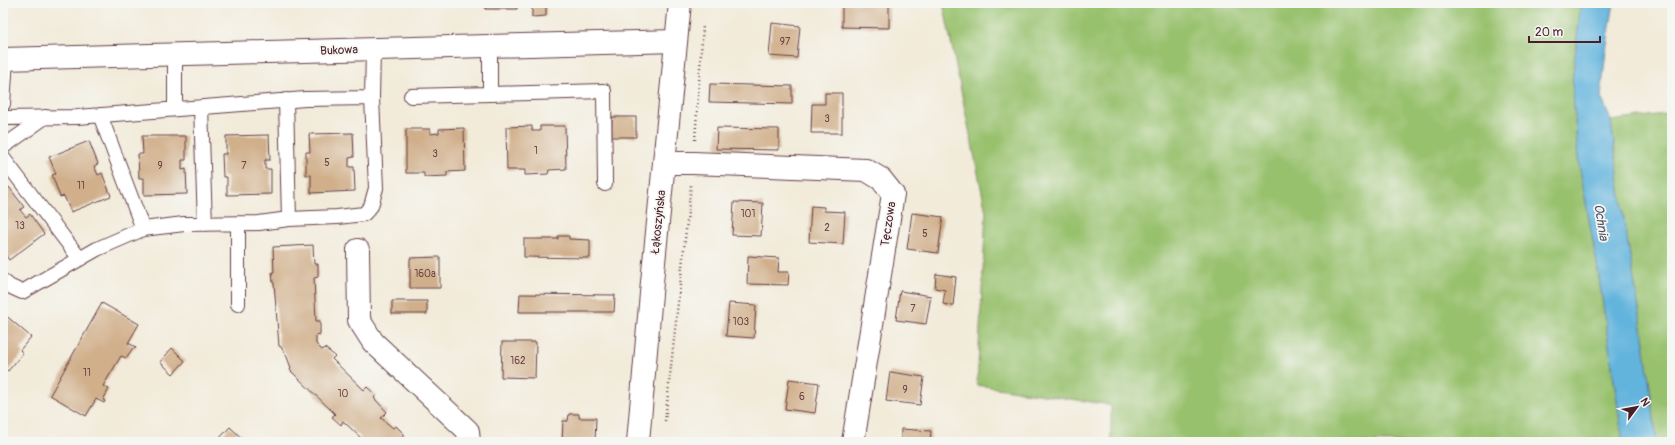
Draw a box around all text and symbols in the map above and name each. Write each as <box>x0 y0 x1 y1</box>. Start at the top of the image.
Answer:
scale bar <box>1529 18 1600 44</box>
text: 20 m <box>1535 25 1564 40</box>
house number: 97 <box>780 36 791 48</box>
street label: Bukowa <box>320 42 359 59</box>
house number: 3 <box>824 113 830 125</box>
house number: 1 <box>534 145 538 157</box>
house number: 3 <box>432 148 438 160</box>
house number: 5 <box>324 157 330 169</box>
house number: 9 <box>157 160 163 172</box>
house number: 7 <box>241 160 247 172</box>
house number: 11 <box>77 180 85 192</box>
street label: Łąkoszyńska <box>648 189 669 256</box>
street label: Tęczowa <box>878 200 900 248</box>
water label: Ochnia <box>1590 203 1612 242</box>
house number: 101 <box>741 208 755 220</box>
house number: 13 <box>15 220 25 232</box>
house number: 2 <box>824 222 830 234</box>
house number: 5 <box>922 228 928 240</box>
house number: 160a <box>414 268 436 280</box>
house number: 7 <box>910 303 916 315</box>
house number: 103 <box>733 316 750 328</box>
house number: 162 <box>510 355 526 367</box>
house number: 11 <box>83 367 91 379</box>
house number: 9 <box>902 384 908 396</box>
north arrow <box>1617 387 1657 427</box>
house number: 10 <box>338 388 349 400</box>
house number: 6 <box>799 391 805 403</box>
text: N <box>1638 395 1653 409</box>

